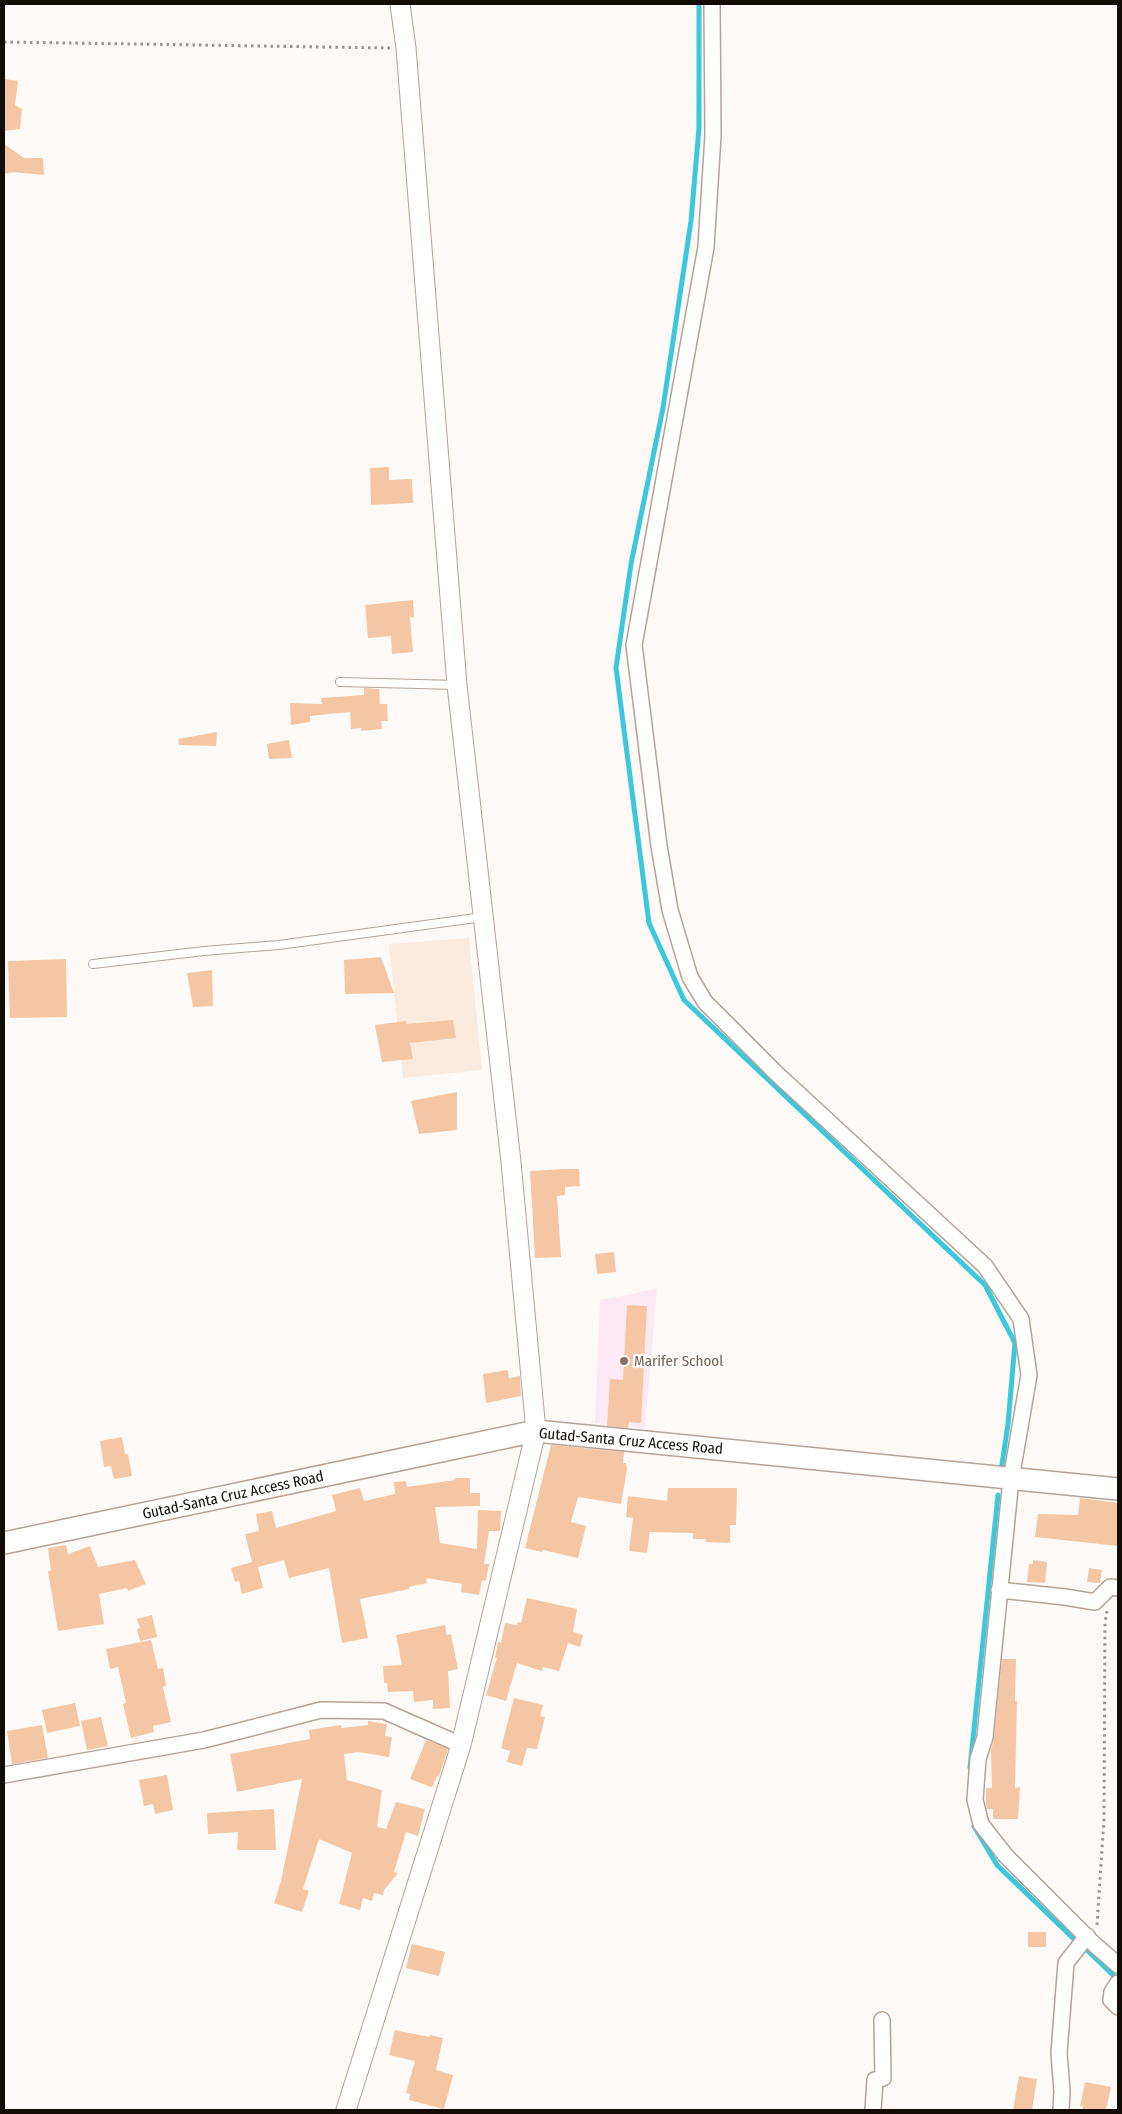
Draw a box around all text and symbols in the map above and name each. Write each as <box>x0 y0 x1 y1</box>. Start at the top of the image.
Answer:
place label: Marifer School <box>634 1352 723 1370</box>
marker: Marifer School <box>618 1355 630 1367</box>
street label: Gutad-Santa Cruz Access Road <box>538 1424 724 1458</box>
street label: Gutad-Santa Cruz Access Road <box>141 1467 325 1523</box>

